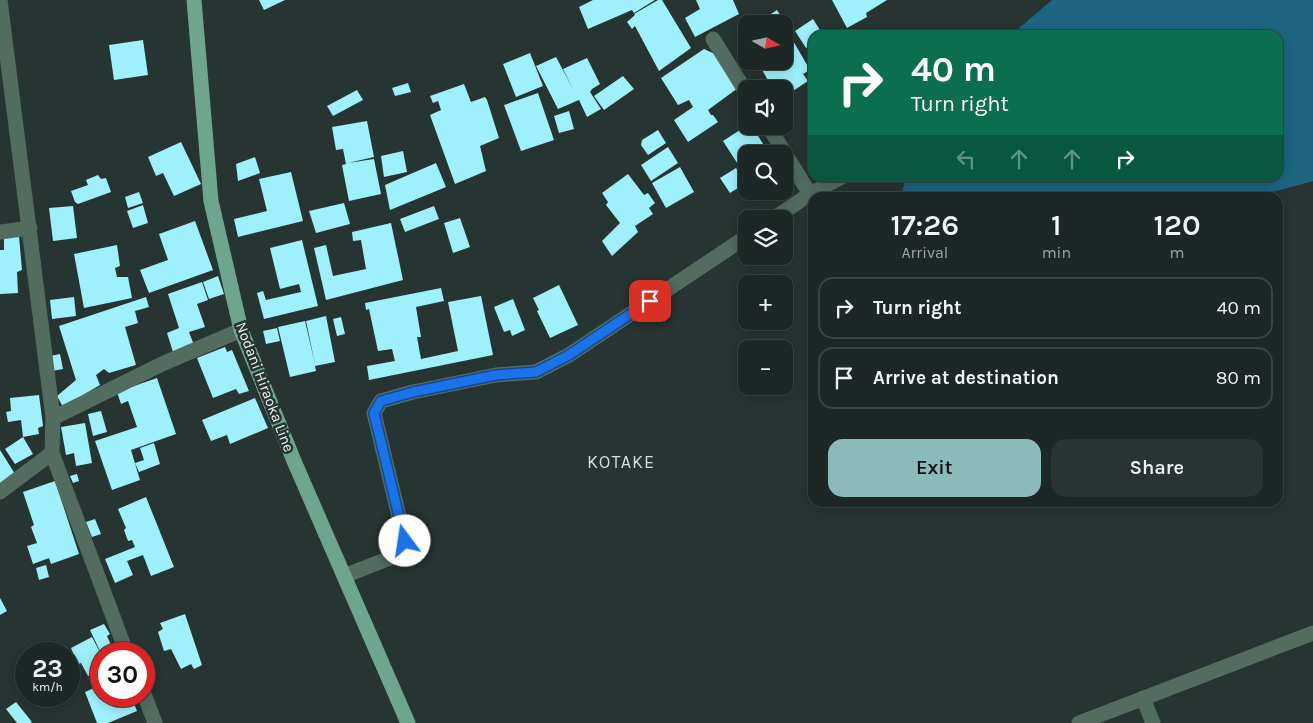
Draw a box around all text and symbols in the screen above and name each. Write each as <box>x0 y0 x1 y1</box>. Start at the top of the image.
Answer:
north arrow <box>738 15 792 70</box>
map controls <box>738 15 793 395</box>
text: 40 m <box>911 49 996 90</box>
icon: right <box>828 50 893 115</box>
button: sound <box>738 80 793 135</box>
text: Turn right <box>911 91 1009 117</box>
button: search <box>738 145 793 200</box>
icon: left <box>952 145 980 173</box>
icon: ahead <box>1005 145 1033 173</box>
icon: ahead <box>1058 145 1086 173</box>
icon: right <box>1111 145 1139 173</box>
text: 17:26 <box>890 207 959 243</box>
text: 1 <box>1051 207 1062 243</box>
text: 120 <box>1153 207 1201 243</box>
button: layers <box>738 210 793 265</box>
text: Arrival <box>901 243 948 262</box>
text: min <box>1042 243 1071 262</box>
text: m <box>1170 243 1184 262</box>
button: + <box>738 275 793 330</box>
pin <box>629 280 671 322</box>
icon: arrive <box>636 287 664 315</box>
icon: right <box>830 294 858 322</box>
text: Turn right <box>873 297 962 319</box>
text: 40 m <box>1217 297 1261 319</box>
street label: Nodani Hiraoka Line <box>232 320 298 454</box>
button: − <box>738 340 793 395</box>
icon: arrive <box>830 364 858 392</box>
text: Arrive at destination <box>873 367 1059 389</box>
text: 80 m <box>1216 367 1261 389</box>
button: Exit <box>828 439 1041 497</box>
button: Share <box>1051 439 1263 497</box>
district label: KOTAKE <box>587 451 655 473</box>
position arrow <box>378 514 430 566</box>
speed limit sign: 30 <box>90 642 155 707</box>
text: 23 <box>32 654 63 683</box>
text: km/h <box>32 680 63 694</box>

